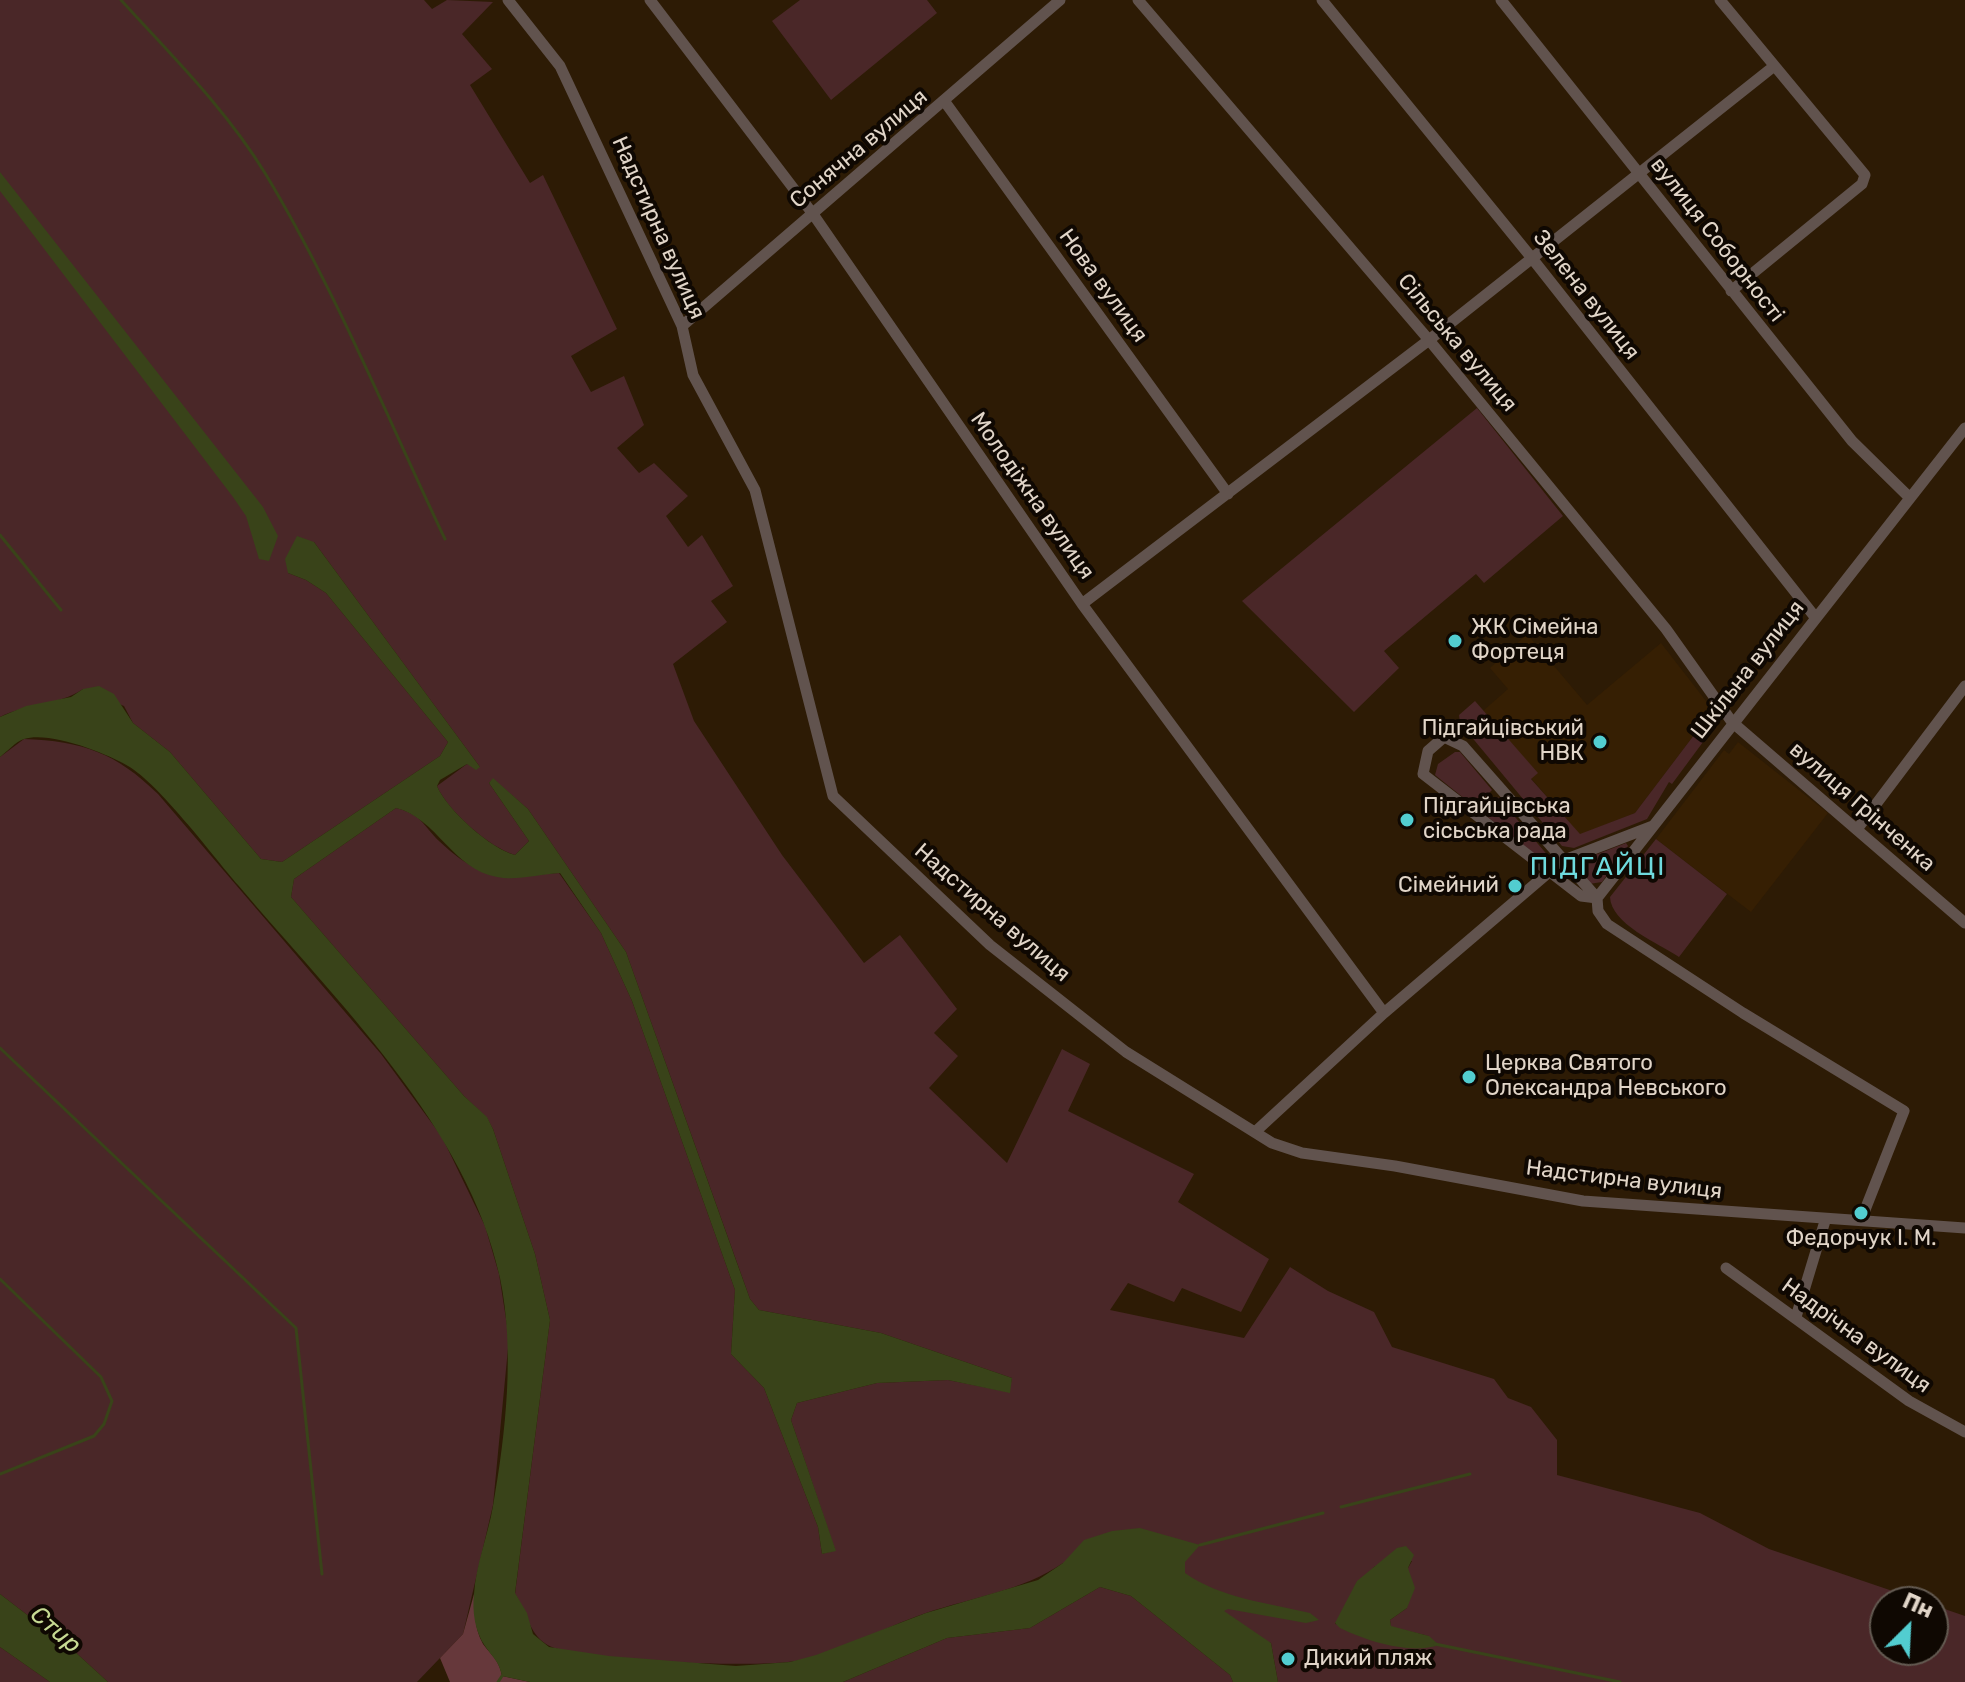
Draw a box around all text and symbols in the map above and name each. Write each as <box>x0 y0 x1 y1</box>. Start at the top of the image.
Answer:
street label: Сонячна вулиця <box>785 84 933 214</box>
street label: Надстирна вулиця <box>606 132 710 324</box>
street label: вулиця Соборності <box>1645 153 1789 327</box>
street label: Нова вулиця <box>1053 224 1153 348</box>
street label: Зелена вулиця <box>1527 225 1645 365</box>
street label: Сільська вулиця <box>1392 269 1522 417</box>
street label: Молодіжна вулиця <box>964 407 1100 585</box>
street label: Шкільна вулиця <box>1686 596 1810 744</box>
place label: ЖК Сімейна Фортеця <box>1471 615 1599 666</box>
marker: ЖК Сімейна Фортеця <box>1446 632 1464 650</box>
place label: Підгайцівський НВК <box>1422 716 1584 768</box>
marker: Підгайцівський НВК <box>1591 733 1609 751</box>
street label: вулиця Грінченка <box>1784 737 1940 877</box>
place label: Підгайцівська сісьська рада <box>1423 794 1571 846</box>
marker: Підгайцівська сісьська рада <box>1398 811 1416 829</box>
street label: Надстирна вулиця <box>909 838 1075 988</box>
district label: ПІДГАЙЦІ <box>1530 851 1666 883</box>
place label: Сімейний <box>1398 873 1499 899</box>
marker: Сімейний <box>1506 877 1524 895</box>
place label: Церква Святого Олександра Невського <box>1485 1051 1727 1102</box>
marker: Церква Святого Олександра Невського <box>1460 1068 1478 1086</box>
street label: Надстирна вулиця <box>1524 1155 1724 1205</box>
marker: Федорчук І. М. <box>1852 1204 1870 1222</box>
place label: Федорчук І. М. <box>1785 1226 1937 1252</box>
street label: Надрічна вулиця <box>1776 1273 1936 1399</box>
north arrow <box>1869 1586 1949 1666</box>
text: Пн <box>1899 1587 1938 1624</box>
water label: Стир <box>24 1600 86 1660</box>
place label: Дикий пляж <box>1304 1646 1432 1672</box>
marker: Дикий пляж <box>1279 1650 1297 1668</box>

